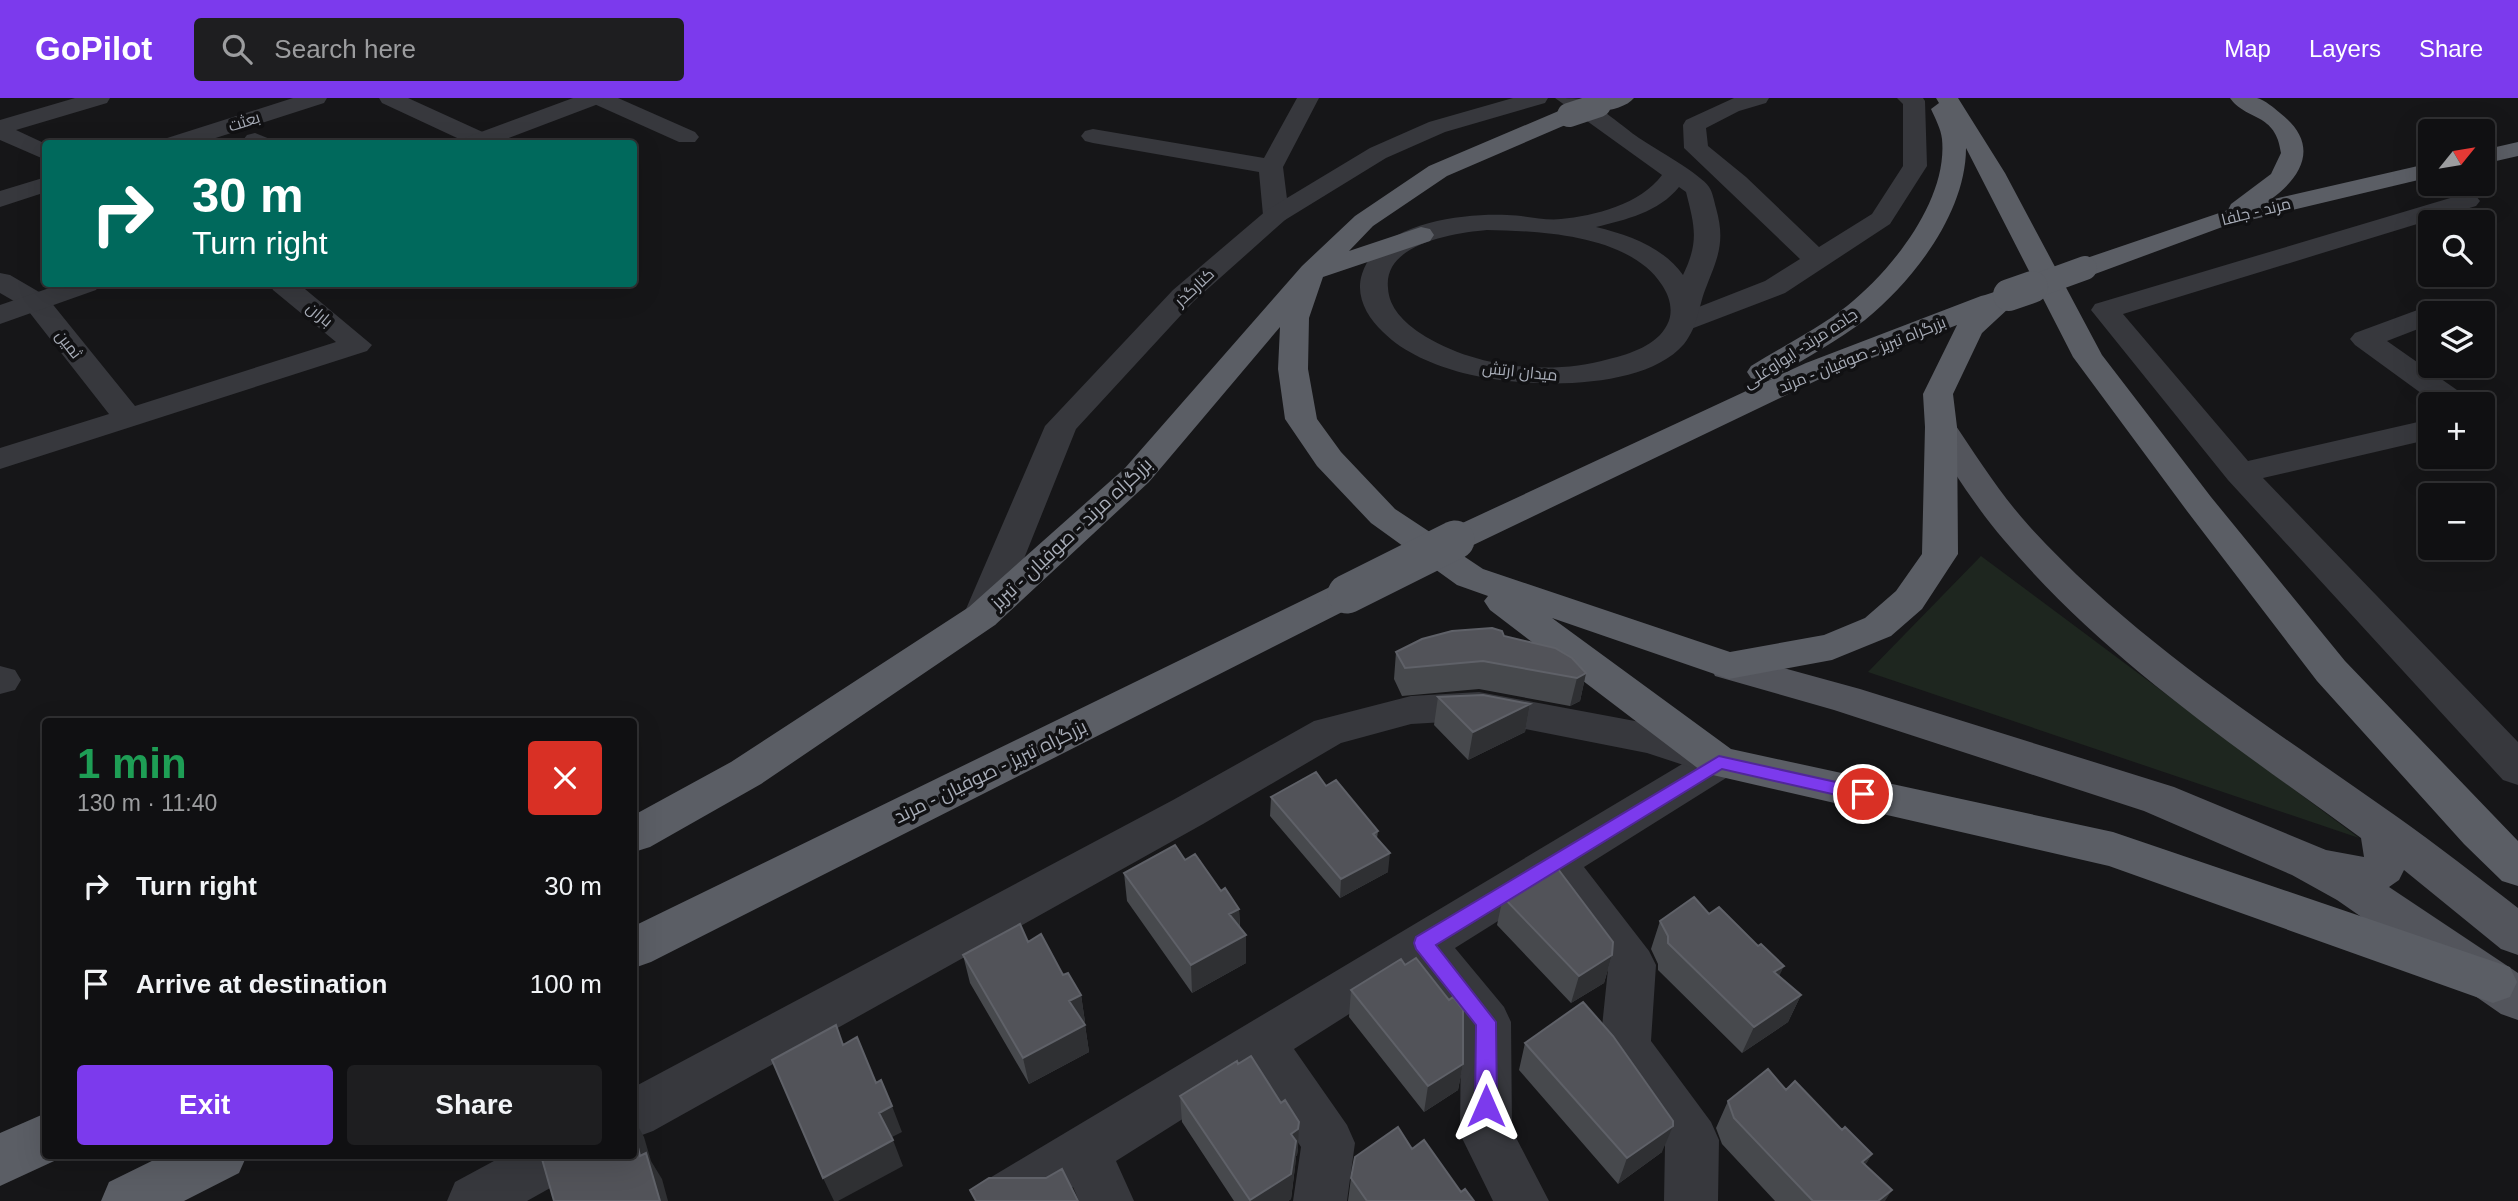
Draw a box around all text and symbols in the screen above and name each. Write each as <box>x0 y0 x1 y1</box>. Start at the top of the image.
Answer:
search box <box>194 18 684 81</box>
text: GoPilot <box>35 30 152 67</box>
icon: search <box>218 30 256 68</box>
text: Search here <box>274 34 416 64</box>
text: Map <box>2224 35 2271 62</box>
text: Layers <box>2309 35 2381 62</box>
text: Share <box>2419 35 2483 62</box>
street label: بعثت <box>226 108 262 135</box>
north arrow <box>2418 119 2496 196</box>
map controls <box>2418 119 2495 560</box>
icon: right <box>77 168 168 259</box>
text: 30 m <box>192 168 304 222</box>
street label: مرند - جلفا <box>2220 195 2293 229</box>
button: search <box>2418 210 2495 287</box>
text: Turn right <box>192 225 328 261</box>
street label: کنارگذر <box>1171 265 1218 311</box>
street label: باران <box>302 299 336 331</box>
button: layers <box>2418 301 2495 378</box>
street label: جاده مرند- ایواوغلی <box>1740 305 1861 393</box>
street label: بزرگراه تبریز - صوفیان - مرند <box>1776 313 1949 398</box>
street label: ثمین <box>51 327 85 364</box>
street label: میدان ارتش <box>1481 359 1558 386</box>
button: + <box>2418 392 2495 469</box>
street label: بزرگراه مرند - صوفیان - تبریز <box>986 453 1157 615</box>
button: − <box>2418 483 2495 560</box>
street label: بزرگراه تبریز - صوفیان - مرند <box>890 716 1090 828</box>
text: 1 min <box>77 740 187 787</box>
button: close <box>528 741 602 815</box>
pin <box>1833 764 1893 824</box>
icon: arrive <box>1844 775 1882 813</box>
text: 130 m · 11:40 <box>77 790 217 816</box>
icon: right <box>77 867 115 905</box>
text: Turn right <box>136 871 257 901</box>
text: 30 m <box>544 871 602 901</box>
icon: arrive <box>77 965 115 1003</box>
text: Arrive at destination <box>136 969 387 999</box>
text: 100 m <box>530 969 602 999</box>
button: Exit <box>77 1065 333 1145</box>
button: Share <box>347 1065 602 1145</box>
position arrow <box>1449 1069 1523 1143</box>

